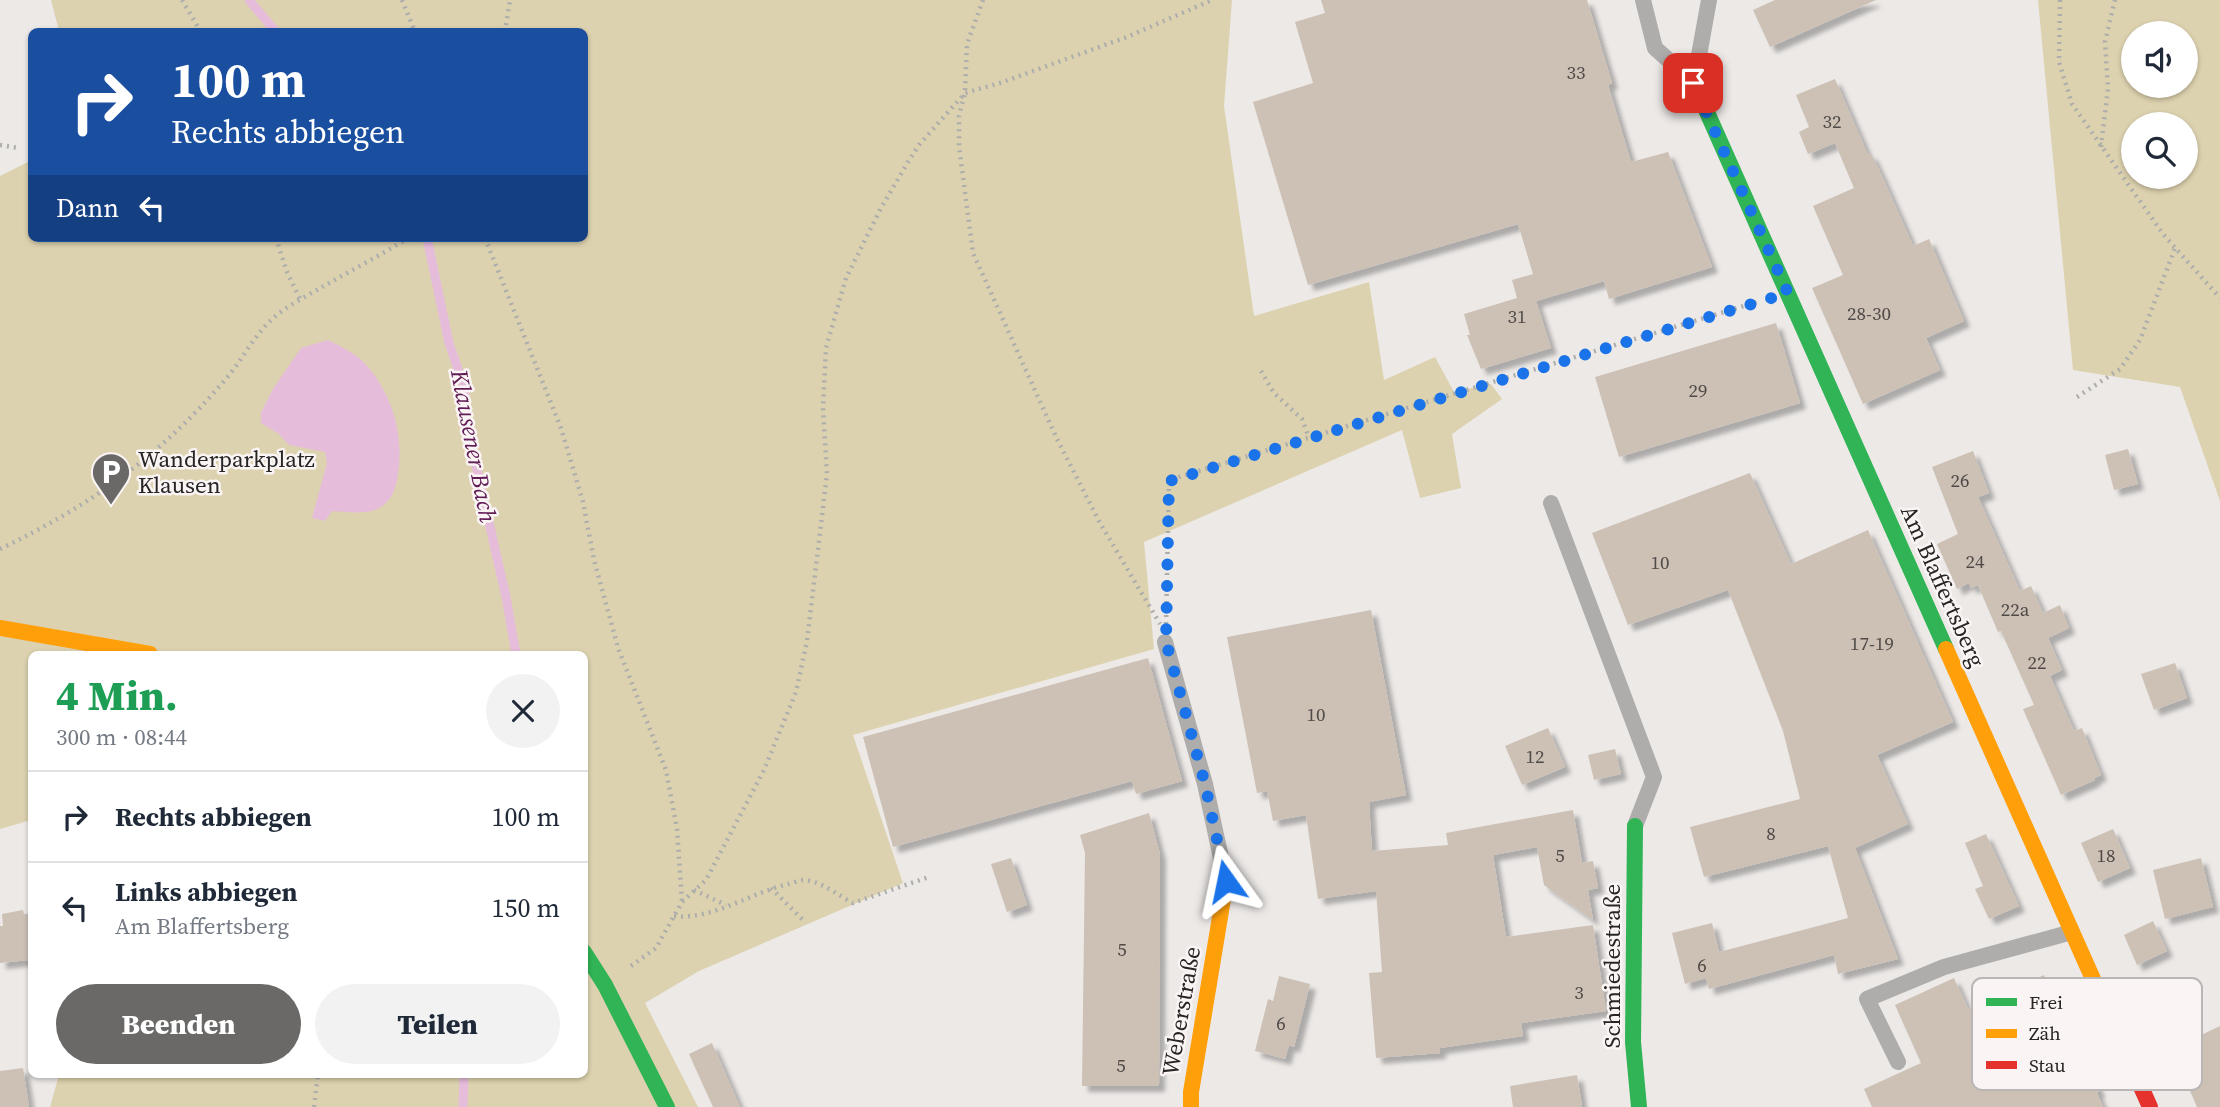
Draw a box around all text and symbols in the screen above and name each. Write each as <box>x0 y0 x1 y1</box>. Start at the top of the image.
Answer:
map controls <box>2121 21 2198 189</box>
button: sound <box>2121 21 2198 98</box>
text: 100 m <box>171 46 306 113</box>
pin <box>1663 53 1723 113</box>
icon: right <box>56 56 147 147</box>
house number: 33 <box>1566 59 1586 85</box>
icon: arrive <box>1674 64 1712 102</box>
house number: 32 <box>1822 108 1842 134</box>
text: Rechts abbiegen <box>171 110 405 154</box>
button: search <box>2121 112 2198 189</box>
icon: left <box>133 189 171 227</box>
text: Dann <box>56 190 119 226</box>
house number: 28-30 <box>1847 300 1891 326</box>
house number: 31 <box>1507 303 1527 329</box>
water label: Klausener Bach <box>443 366 505 525</box>
house number: 29 <box>1688 377 1708 403</box>
place label: Wanderparkplatz Klausen <box>138 443 315 501</box>
parking icon: Wanderparkplatz Klausen <box>90 451 132 506</box>
house number: 26 <box>1950 467 1970 493</box>
street label: Am Blaffertsberg <box>1893 500 1993 672</box>
house number: 24 <box>1965 548 1985 574</box>
house number: 10 <box>1650 549 1670 575</box>
house number: 22a <box>2001 596 2030 622</box>
house number: 17-19 <box>1850 630 1894 656</box>
house number: 22 <box>2027 649 2047 675</box>
text: 4 Min. <box>56 666 178 724</box>
button: close <box>486 674 560 748</box>
house number: 10 <box>1306 701 1326 727</box>
text: 300 m · 08:44 <box>56 721 187 753</box>
house number: 12 <box>1525 743 1545 769</box>
icon: right <box>56 798 94 836</box>
text: Rechts abbiegen <box>115 799 312 835</box>
text: 100 m <box>492 799 560 835</box>
house number: 8 <box>1766 820 1776 846</box>
house number: 5 <box>1555 842 1565 868</box>
house number: 18 <box>2096 842 2116 868</box>
position arrow <box>1189 844 1263 918</box>
text: Links abbiegen <box>115 874 298 910</box>
street label: Schmiedestraße <box>1596 884 1628 1048</box>
icon: left <box>56 889 94 927</box>
text: 150 m <box>492 890 560 926</box>
text: Am Blaffertsberg <box>115 910 289 942</box>
house number: 5 <box>1117 936 1127 962</box>
street label: Weberstraße <box>1154 944 1208 1078</box>
house number: 6 <box>1697 952 1707 978</box>
legend <box>1972 978 2202 1090</box>
house number: 3 <box>1574 979 1584 1005</box>
button: Beenden <box>56 984 301 1064</box>
button: Teilen <box>315 984 560 1064</box>
text: Frei <box>2029 989 2063 1015</box>
house number: 6 <box>1276 1010 1286 1036</box>
text: Zäh <box>2029 1020 2061 1046</box>
house number: 5 <box>1116 1052 1126 1078</box>
text: Stau <box>2029 1052 2065 1078</box>

